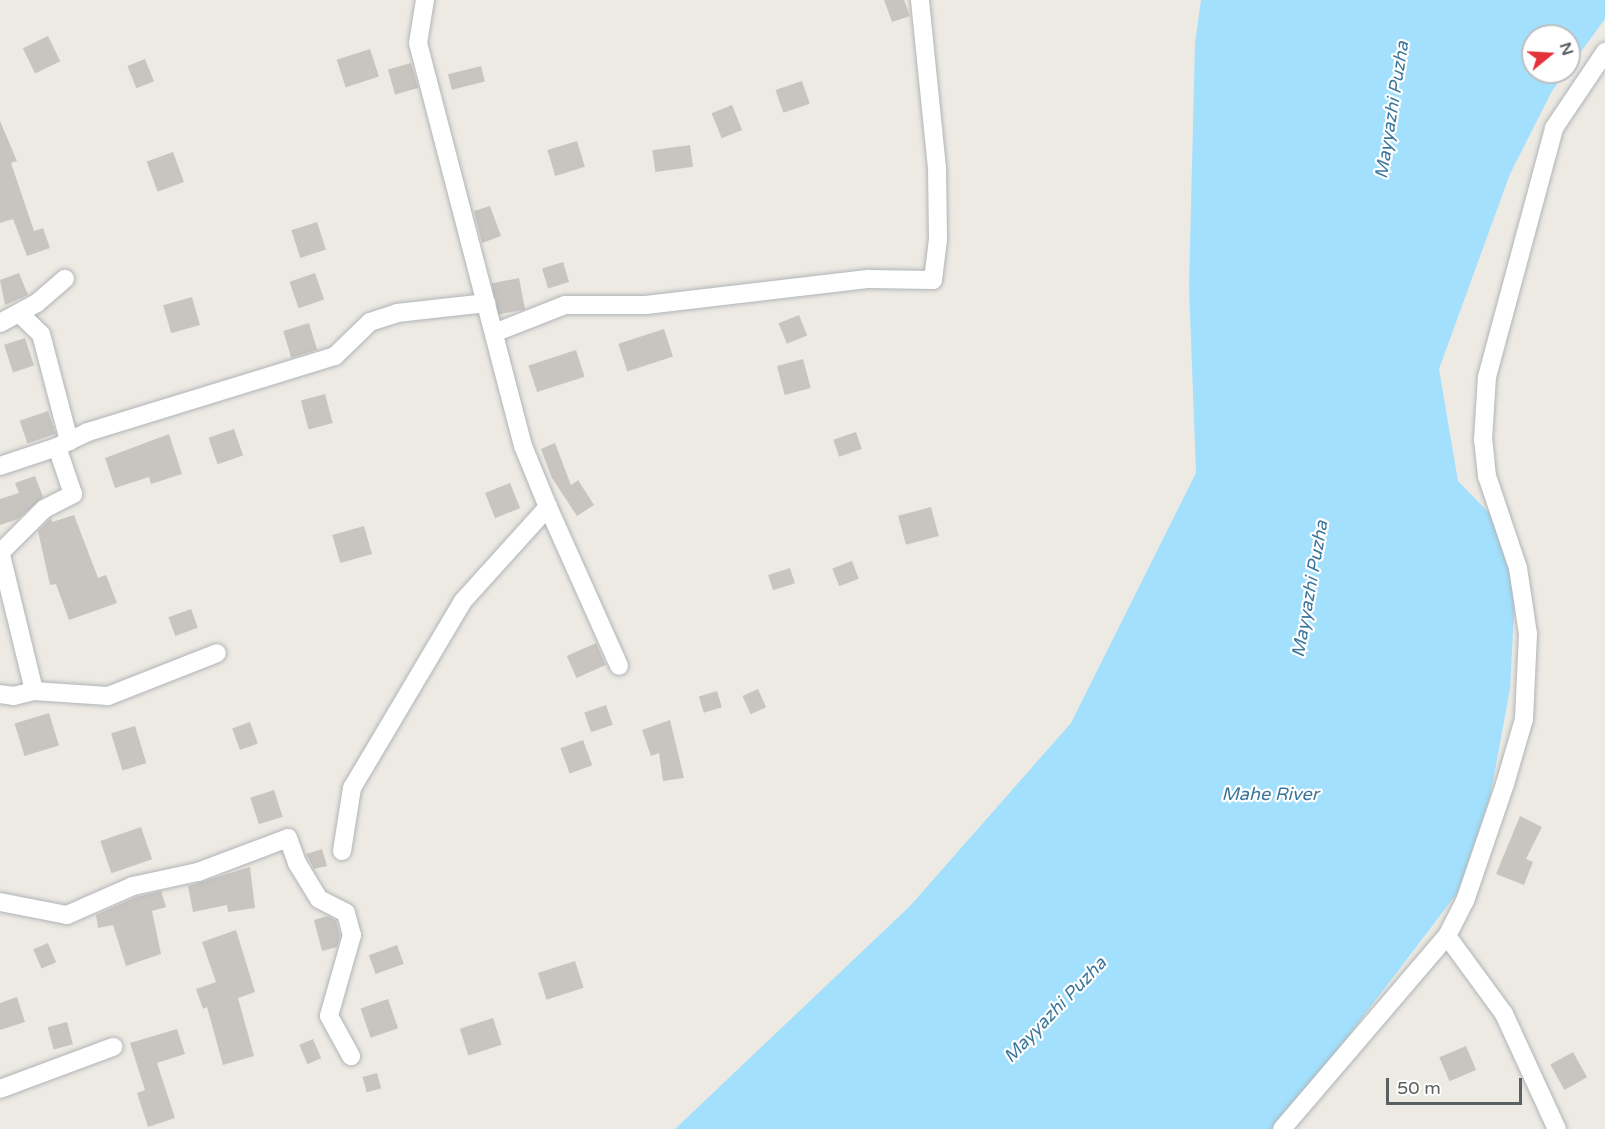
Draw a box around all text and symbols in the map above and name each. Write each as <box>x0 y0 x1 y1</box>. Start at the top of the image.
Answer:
north arrow <box>1521 24 1581 84</box>
water label: Mayyazhi Puzha <box>1370 40 1414 180</box>
text: N <box>1555 40 1578 58</box>
water label: Mayyazhi Puzha <box>1287 519 1333 659</box>
water label: Mahe River <box>1221 783 1319 805</box>
water label: Mayyazhi Puzha <box>999 953 1111 1067</box>
scale bar <box>1389 1066 1526 1104</box>
text: 50 m <box>1397 1077 1441 1099</box>

